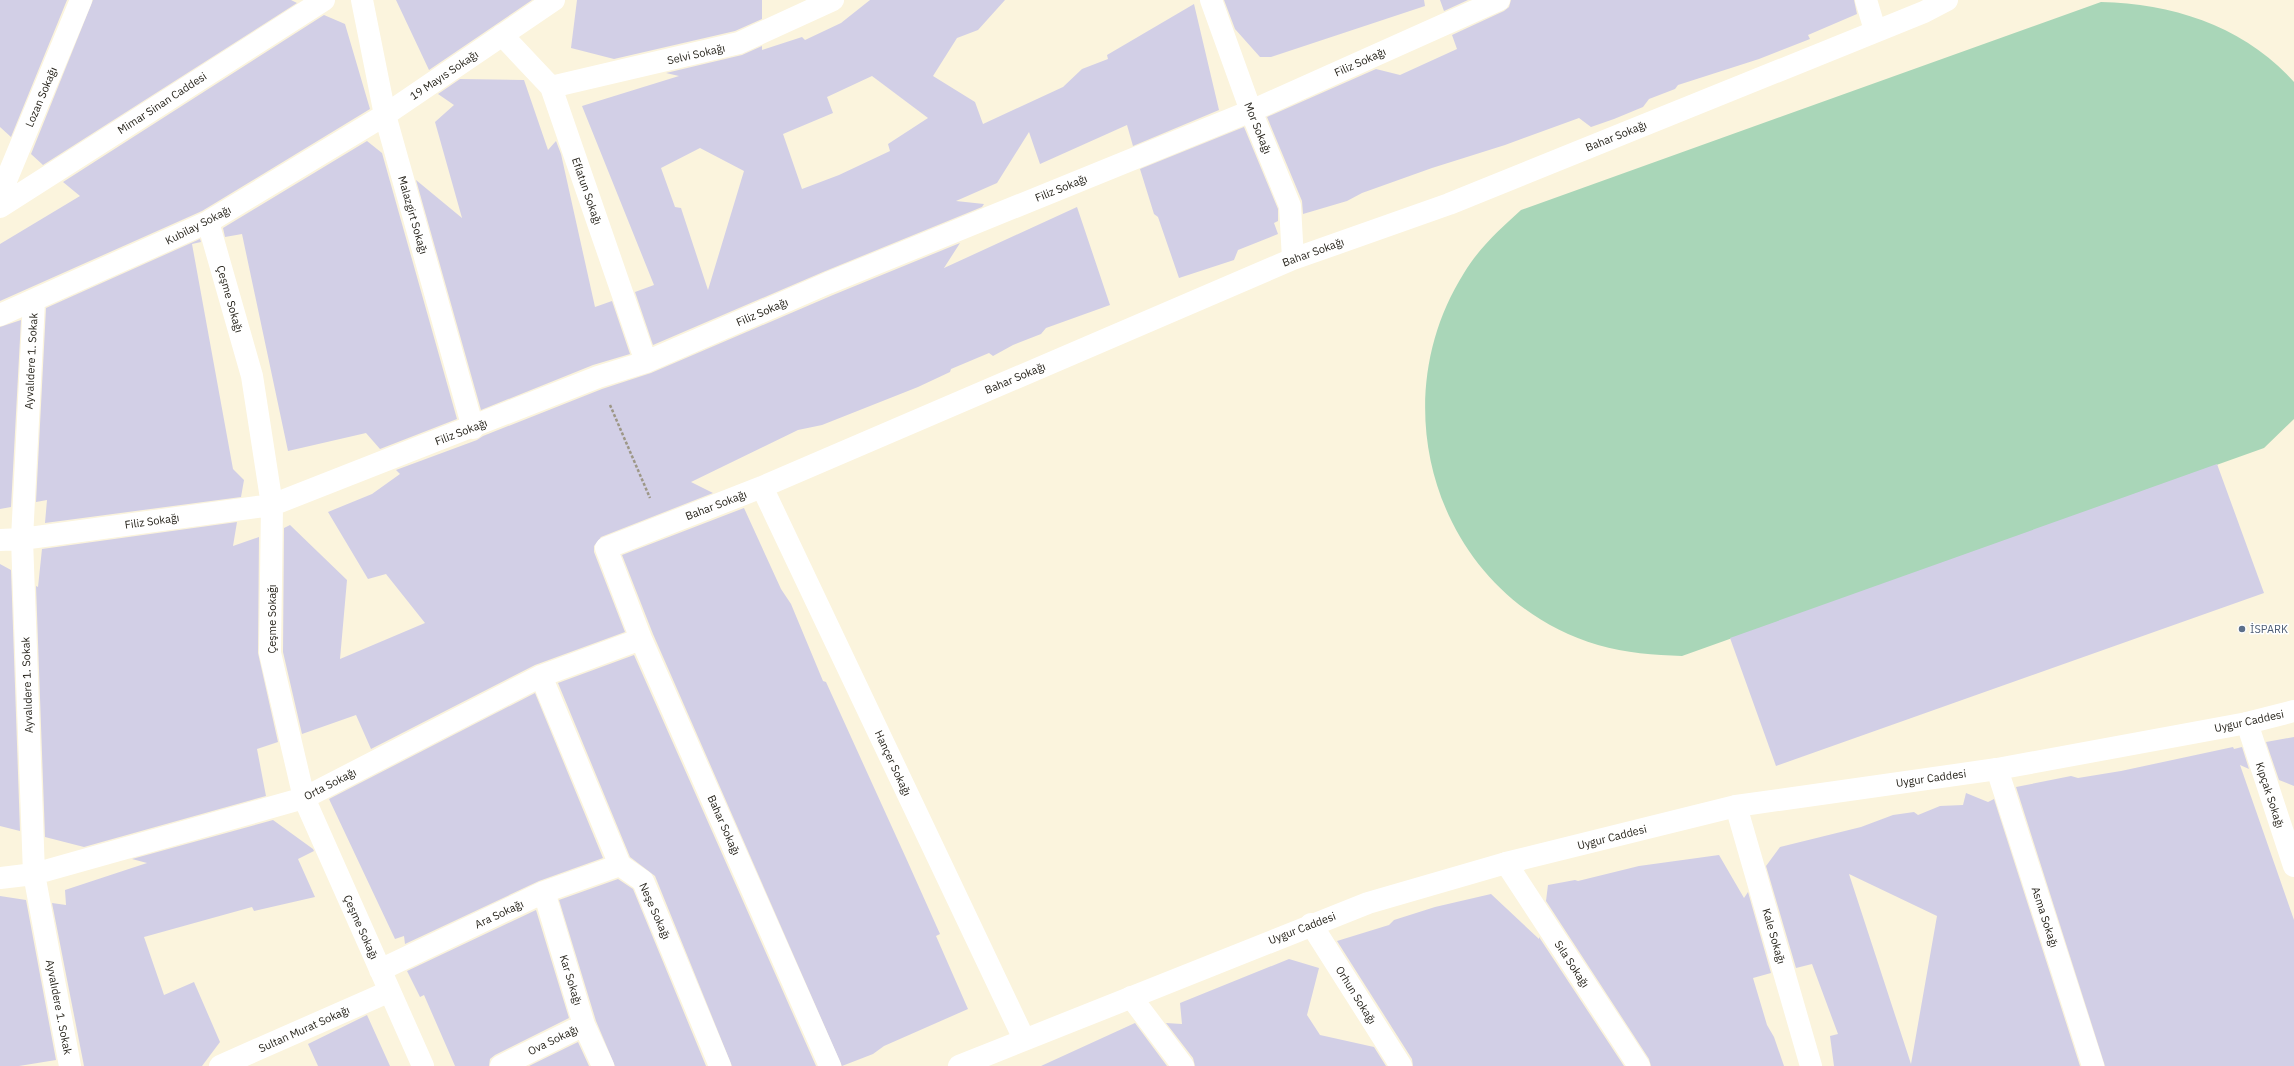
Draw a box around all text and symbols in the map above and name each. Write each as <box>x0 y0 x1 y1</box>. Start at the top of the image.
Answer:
street label: Selvi Sokağı <box>666 41 726 67</box>
street label: Filiz Sokağı <box>1332 44 1388 80</box>
street label: 19 Mayıs Sokağı <box>407 47 481 103</box>
street label: Lozan Sokağı <box>22 65 60 129</box>
street label: Mimar Sinan Caddesi <box>115 69 209 137</box>
street label: Mor Sokağı <box>1241 100 1275 156</box>
street label: Bahar Sokağı <box>1583 117 1649 155</box>
street label: Eflatun Sokağı <box>569 155 605 227</box>
street label: Filiz Sokağı <box>1033 171 1089 205</box>
street label: Malazgirt Sokağı <box>395 174 431 256</box>
street label: Kubilay Sokağı <box>163 202 233 248</box>
street label: Bahar Sokağı <box>1280 234 1346 270</box>
street label: Çeşme Sokağı <box>214 264 246 334</box>
street label: Filiz Sokağı <box>734 295 790 329</box>
street label: Ayvalıdere 1. Sokak <box>21 312 41 410</box>
street label: Bahar Sokağı <box>983 359 1047 397</box>
street label: Filiz Sokağı <box>433 416 489 448</box>
street label: Bahar Sokağı <box>683 487 749 523</box>
street label: Filiz Sokağı <box>124 510 180 532</box>
street label: Çeşme Sokağı <box>265 584 279 654</box>
place label: İSPARK <box>2250 622 2288 636</box>
marker: İSPARK <box>2237 624 2247 634</box>
street label: Ayvalıdere 1. Sokak <box>18 636 36 733</box>
street label: Uygur Caddesi <box>2213 707 2285 735</box>
street label: Hançer Sokağı <box>872 728 914 798</box>
street label: Kıpçak Sokağı <box>2253 760 2287 830</box>
street label: Orta Sokağı <box>301 765 359 803</box>
street label: Uygur Caddesi <box>1895 766 1967 790</box>
street label: Bahar Sokağı <box>704 793 744 857</box>
street label: Uygur Caddesi <box>1576 822 1648 852</box>
street label: Neşe Sokağı <box>636 880 674 942</box>
street label: Asma Sokağı <box>2029 885 2061 949</box>
street label: Çeşme Sokağı <box>341 893 381 961</box>
street label: Ara Sokağı <box>472 897 526 931</box>
street label: Kale Sokağı <box>1759 907 1789 965</box>
street label: Uygur Caddesi <box>1266 909 1338 947</box>
street label: Sıla Sokağı <box>1552 938 1592 990</box>
street label: Kar Sokağı <box>557 953 585 1007</box>
street label: Ayvalıdere 1. Sokak <box>43 958 75 1056</box>
street label: Orhun Sokağı <box>1333 963 1379 1027</box>
street label: Sultan Murat Sokağı <box>256 1003 352 1055</box>
street label: Ova Sokağı <box>526 1022 580 1058</box>

